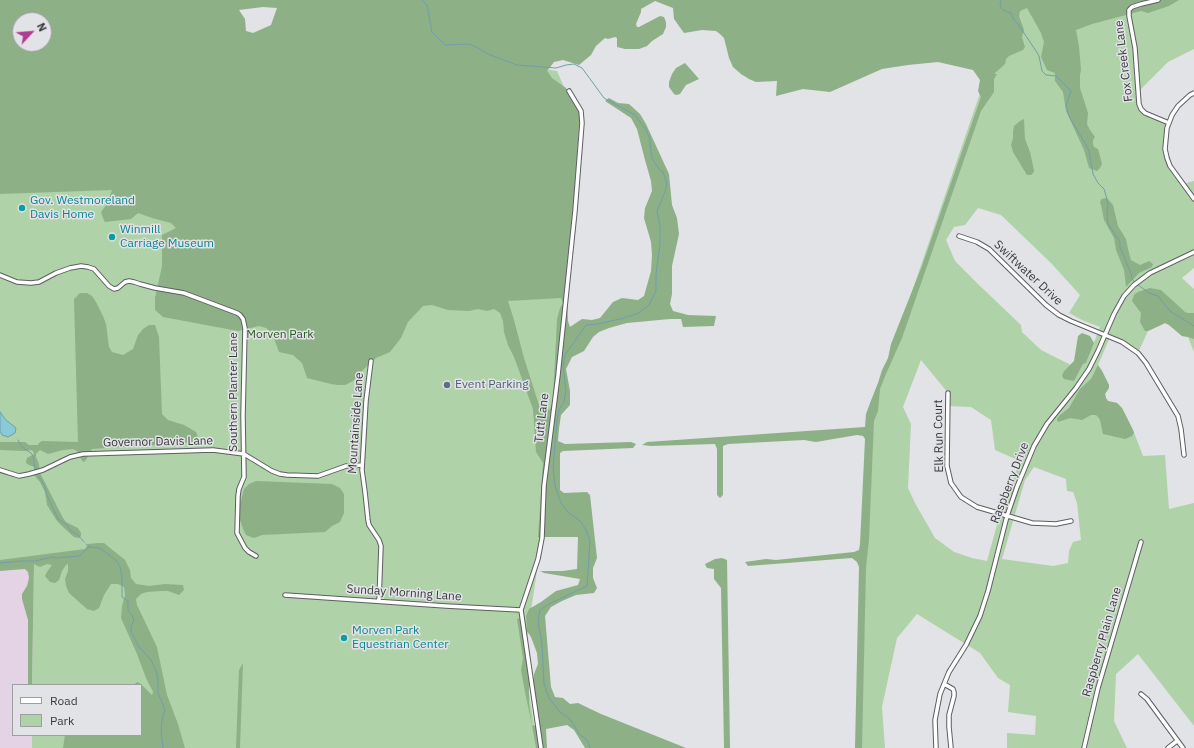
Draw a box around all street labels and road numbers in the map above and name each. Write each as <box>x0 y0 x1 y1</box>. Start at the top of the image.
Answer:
street label: Fox Creek Lane <box>1112 20 1136 102</box>
street label: Swiftwater Drive <box>991 238 1065 308</box>
street label: Southern Planter Lane <box>227 332 241 452</box>
street label: Mountainside Lane <box>345 372 367 474</box>
street label: Tutt Lane <box>532 392 552 444</box>
street label: Elk Run Court <box>931 399 947 473</box>
street label: Governor Davis Lane <box>103 434 213 450</box>
street label: Raspberry Drive <box>988 440 1032 526</box>
street label: Sunday Morning Lane <box>346 582 462 604</box>
street label: Raspberry Plain Lane <box>1079 585 1125 699</box>

